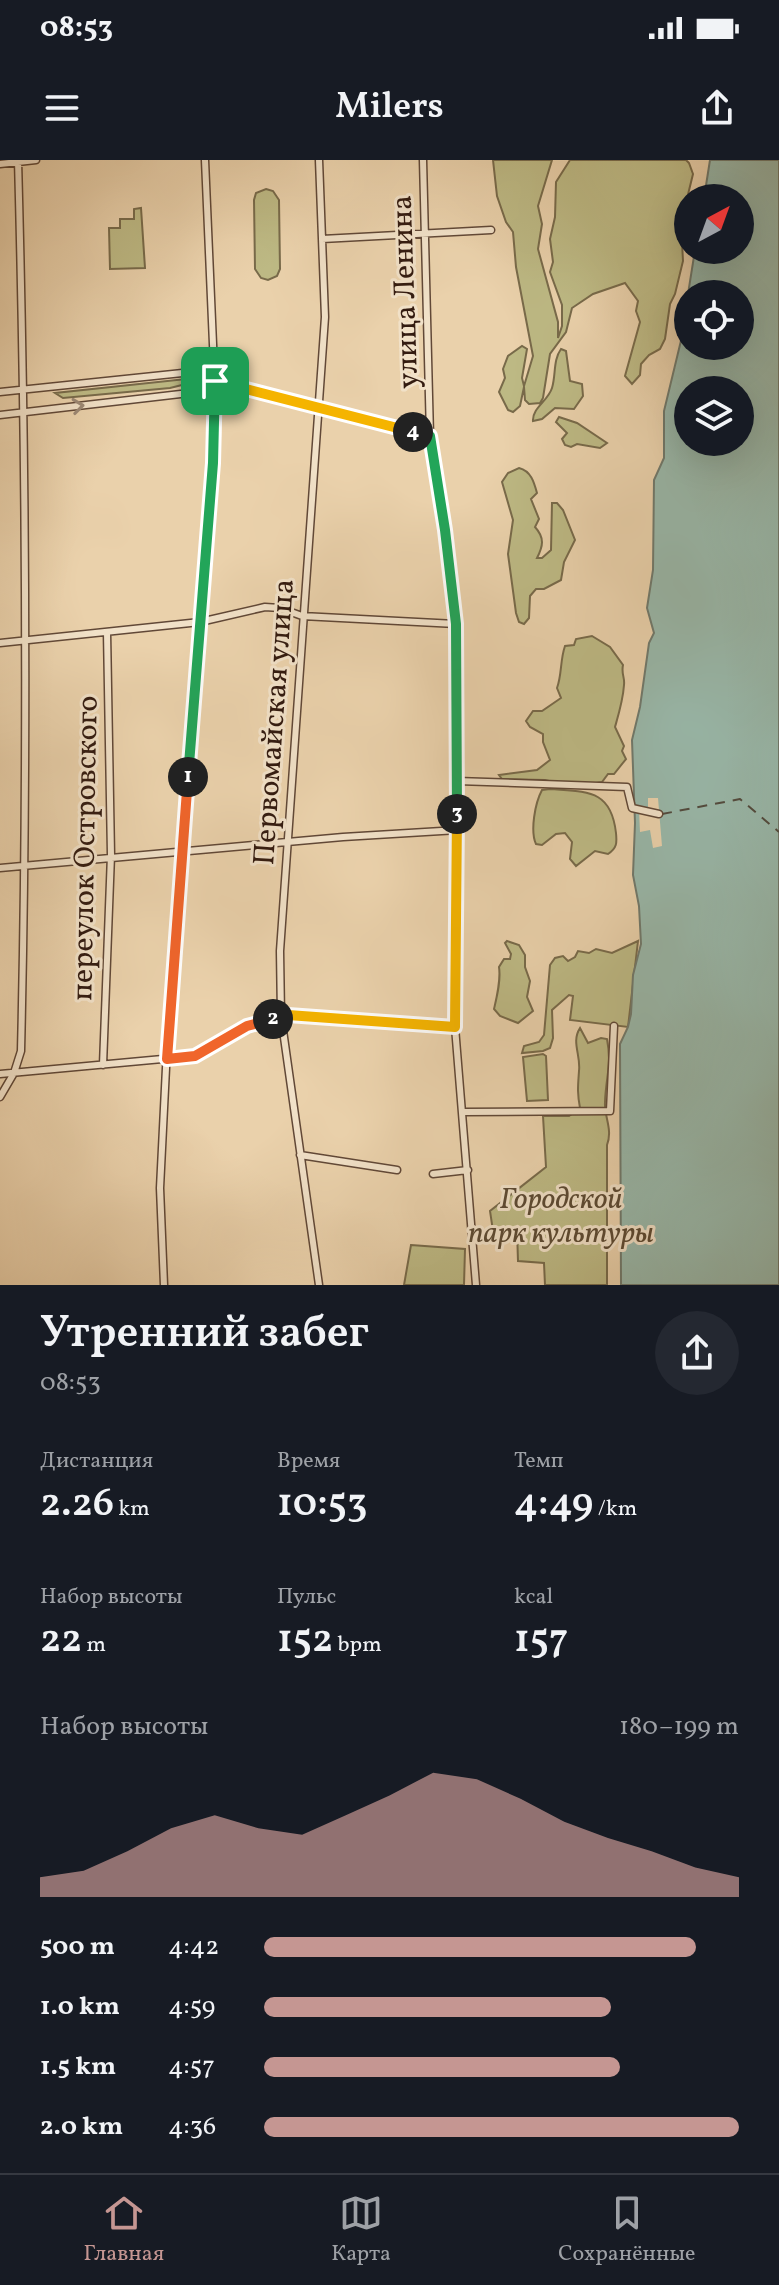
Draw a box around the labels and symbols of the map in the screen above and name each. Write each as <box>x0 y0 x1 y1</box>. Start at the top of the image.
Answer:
north arrow <box>674 184 754 264</box>
street label: улица Ленина <box>382 194 430 389</box>
pin <box>181 347 249 415</box>
one-way arrow <box>71 398 84 415</box>
pin: 4 <box>393 412 433 452</box>
street label: Первомайская улица <box>244 578 306 867</box>
street label: переулок Островского <box>62 695 110 1001</box>
pin: 1 <box>168 757 208 797</box>
pin: 3 <box>437 794 477 834</box>
pin: 2 <box>253 999 293 1039</box>
park label: Городской парк культуры <box>468 1179 654 1255</box>

